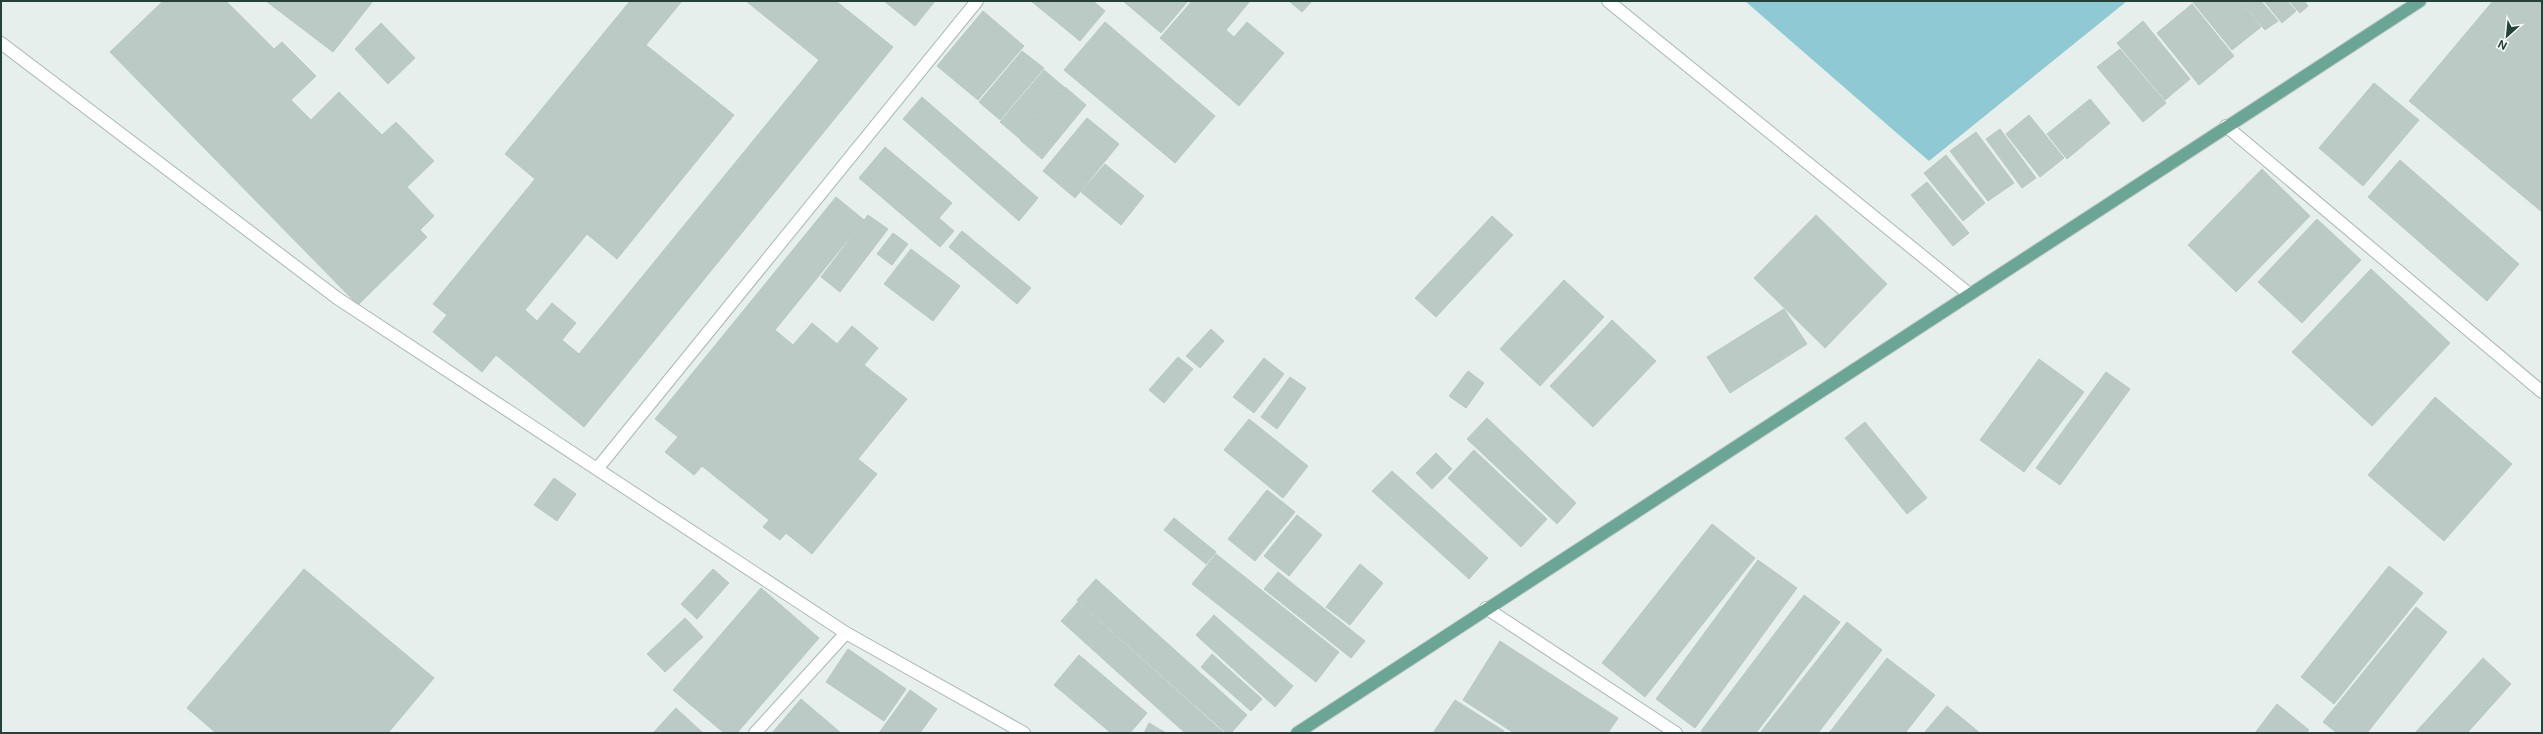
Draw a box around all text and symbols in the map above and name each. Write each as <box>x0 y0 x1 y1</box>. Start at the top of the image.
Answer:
north arrow <box>2487 16 2527 56</box>
text: N <box>2496 37 2509 53</box>

